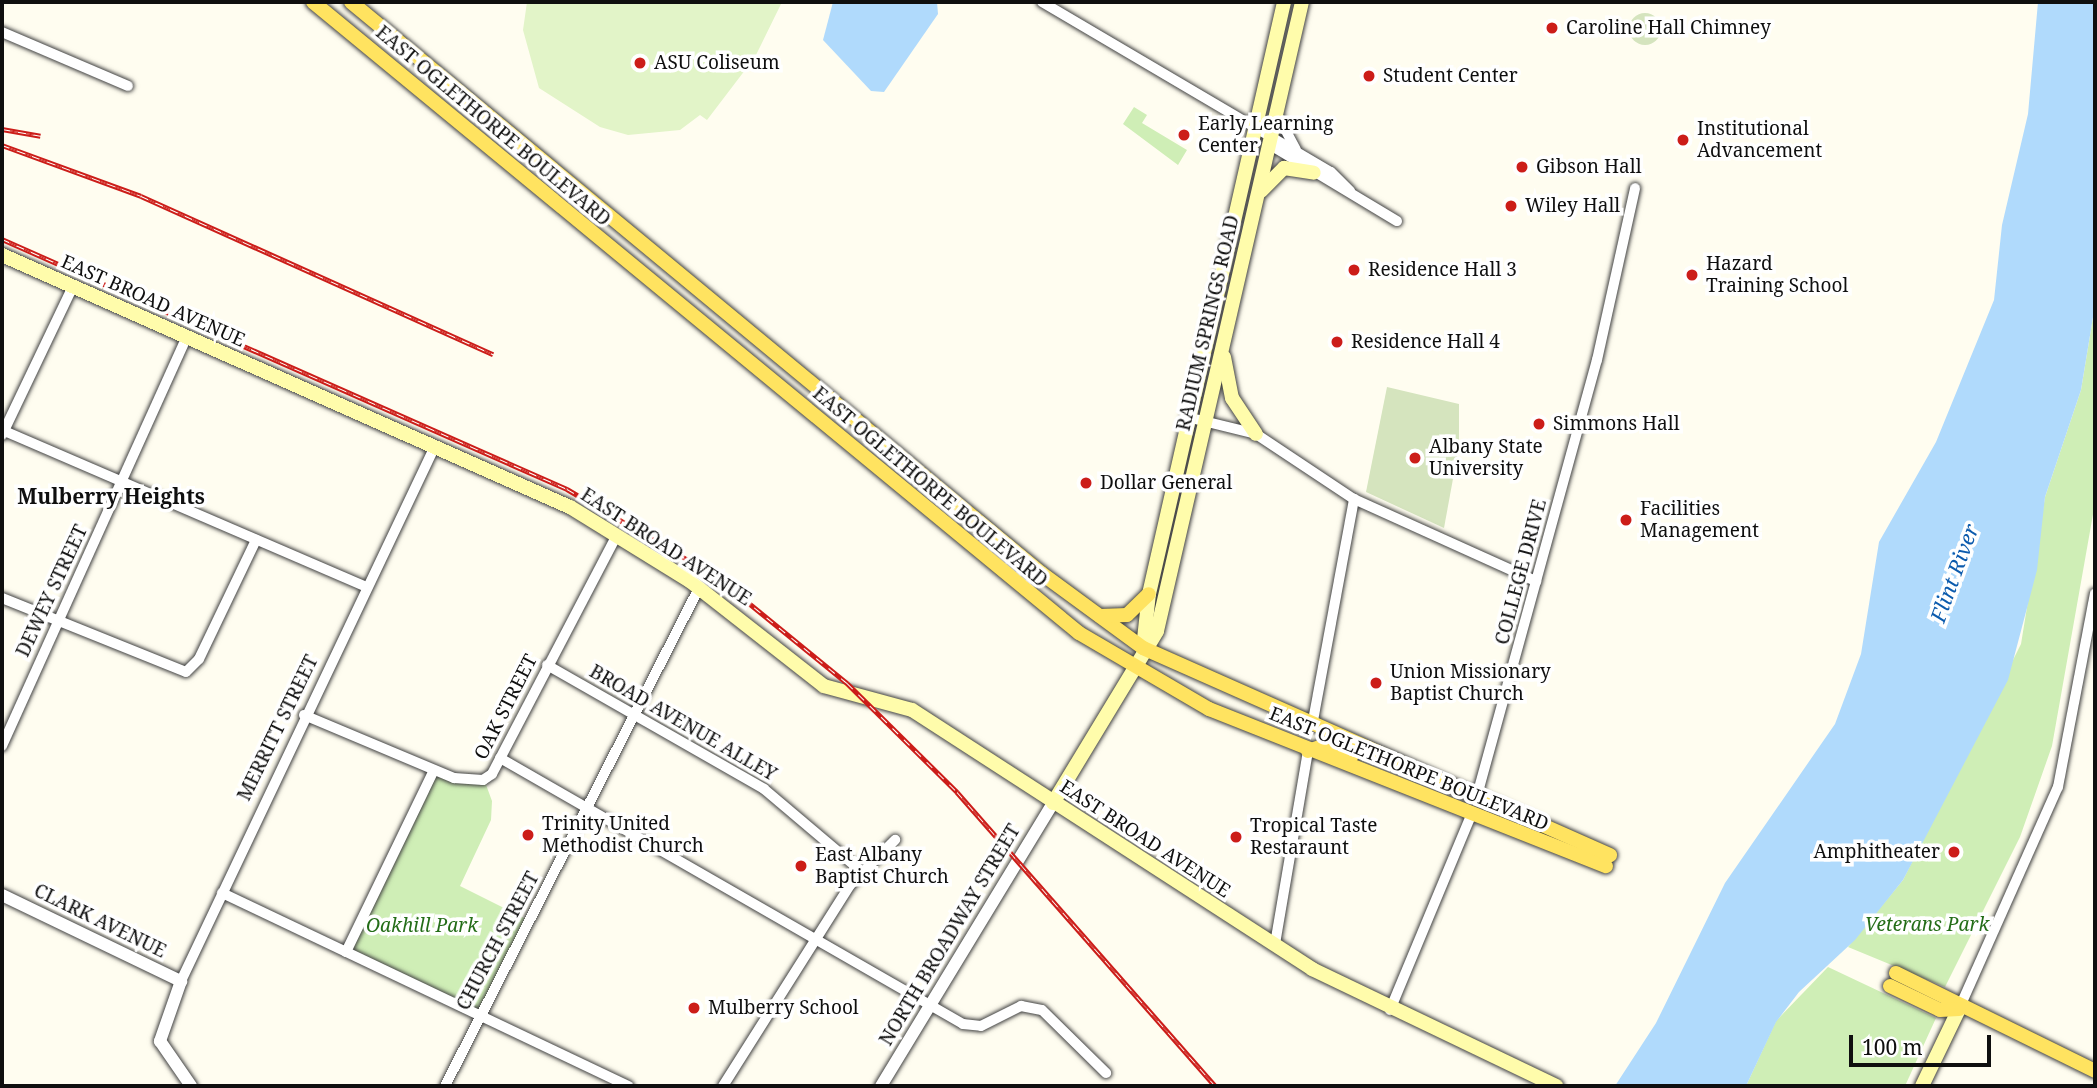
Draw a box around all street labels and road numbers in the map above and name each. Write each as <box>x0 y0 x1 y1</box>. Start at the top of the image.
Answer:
street label: EAST OGLETHORPE BOULEVARD <box>371 21 615 231</box>
street label: RADIUM SPRINGS ROAD <box>1172 213 1244 433</box>
street label: EAST BROAD AVENUE <box>58 250 248 352</box>
street label: EAST OGLETHORPE BOULEVARD <box>808 382 1052 592</box>
street label: EAST BROAD AVENUE <box>576 483 756 611</box>
street label: COLLEGE DRIVE <box>1491 497 1551 647</box>
street label: DEWEY STREET <box>11 521 93 661</box>
street label: MERRITT STREET <box>233 651 323 805</box>
street label: OAK STREET <box>470 651 542 763</box>
street label: BROAD AVENUE ALLEY <box>585 660 781 786</box>
street label: EAST OGLETHORPE BOULEVARD <box>1266 702 1552 836</box>
street label: EAST BROAD AVENUE <box>1055 775 1235 903</box>
street label: NORTH BROADWAY STREET <box>875 820 1025 1050</box>
street label: CHURCH STREET <box>452 868 544 1014</box>
street label: CLARK AVENUE <box>30 879 170 963</box>

